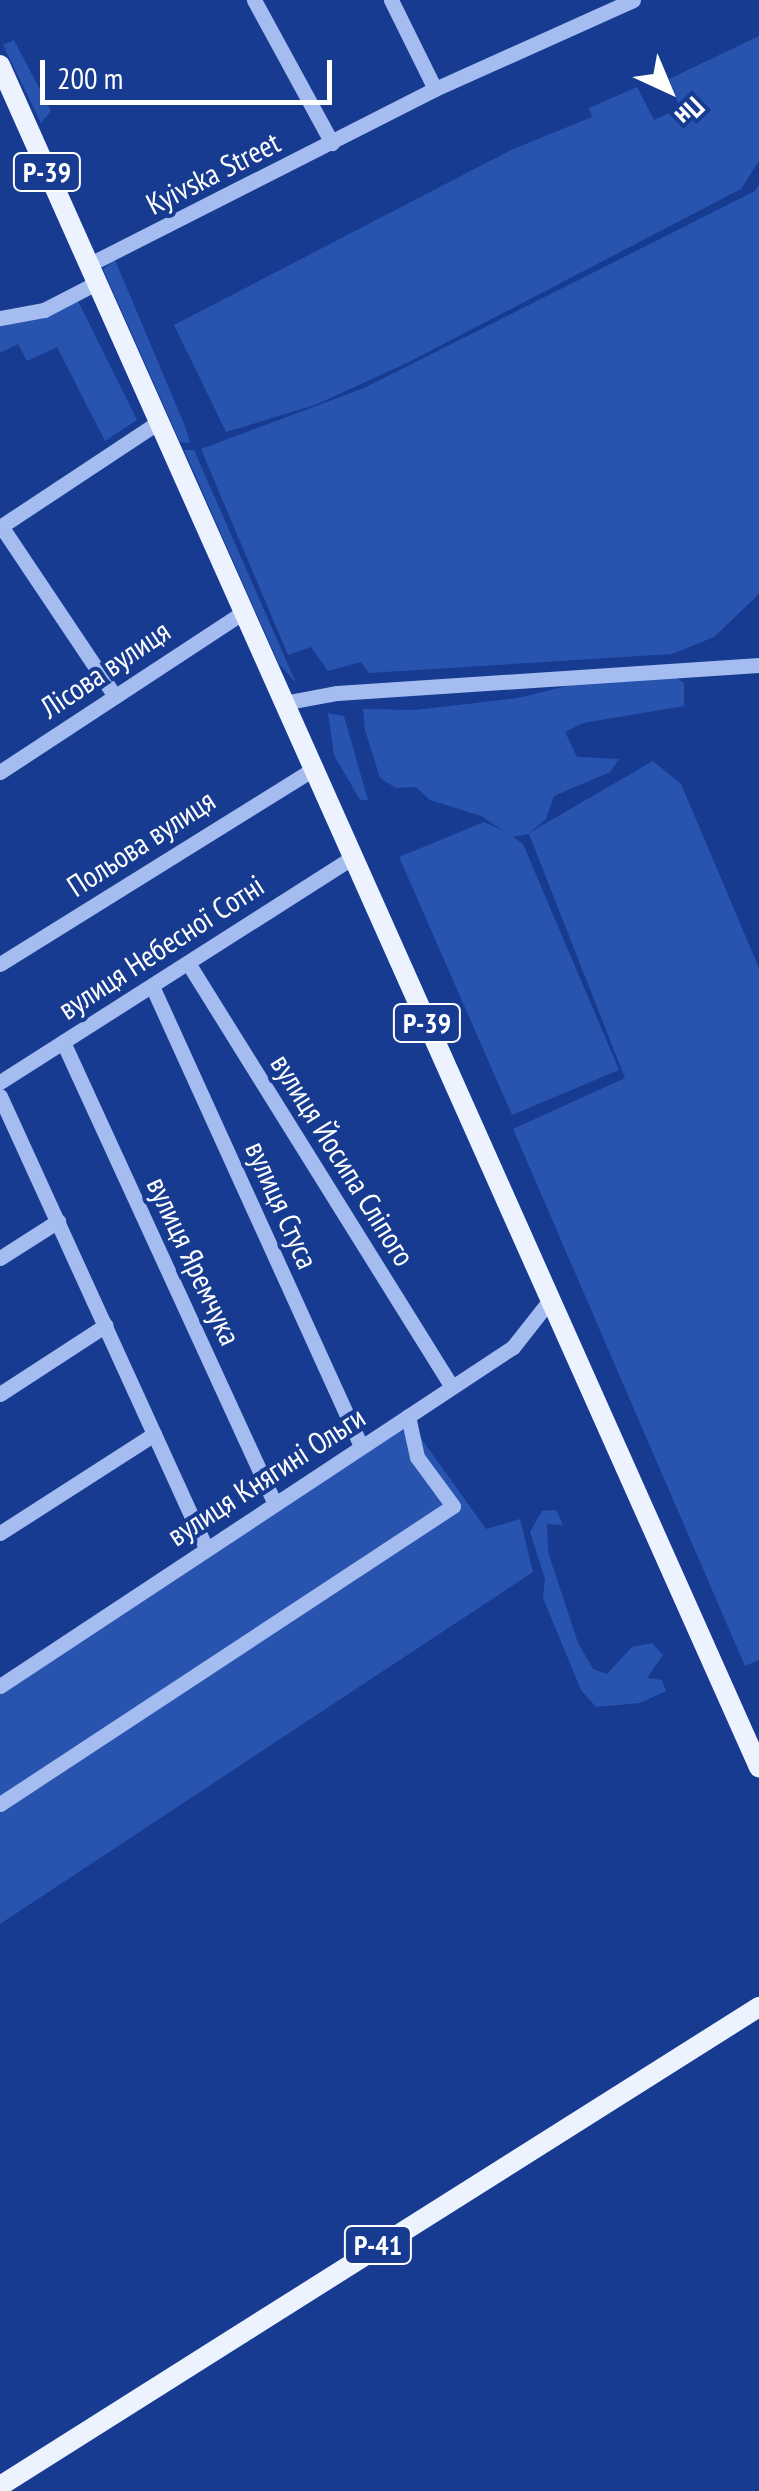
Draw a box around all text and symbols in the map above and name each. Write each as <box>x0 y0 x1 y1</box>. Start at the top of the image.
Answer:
scale bar <box>45 40 338 102</box>
north arrow <box>619 40 719 140</box>
text: 200 m <box>57 58 123 97</box>
text: Пн <box>668 89 713 135</box>
street label: Kyivska Street <box>140 124 286 222</box>
road number: Р-39 <box>12 149 82 195</box>
street label: Лісова вулиця <box>33 613 177 725</box>
street label: Польова вулиця <box>60 782 222 904</box>
street label: вулиця Небесної Сотні <box>51 867 271 1027</box>
road number: Р-39 <box>392 1000 462 1046</box>
street label: вулиця Йосипа Сліпого <box>263 1048 423 1272</box>
street label: вулиця Стуса <box>238 1136 326 1274</box>
street label: вулиця Яремчука <box>139 1171 249 1351</box>
street label: вулиця Княгині Ольги <box>160 1399 372 1553</box>
road number: Р-41 <box>343 2222 413 2268</box>

